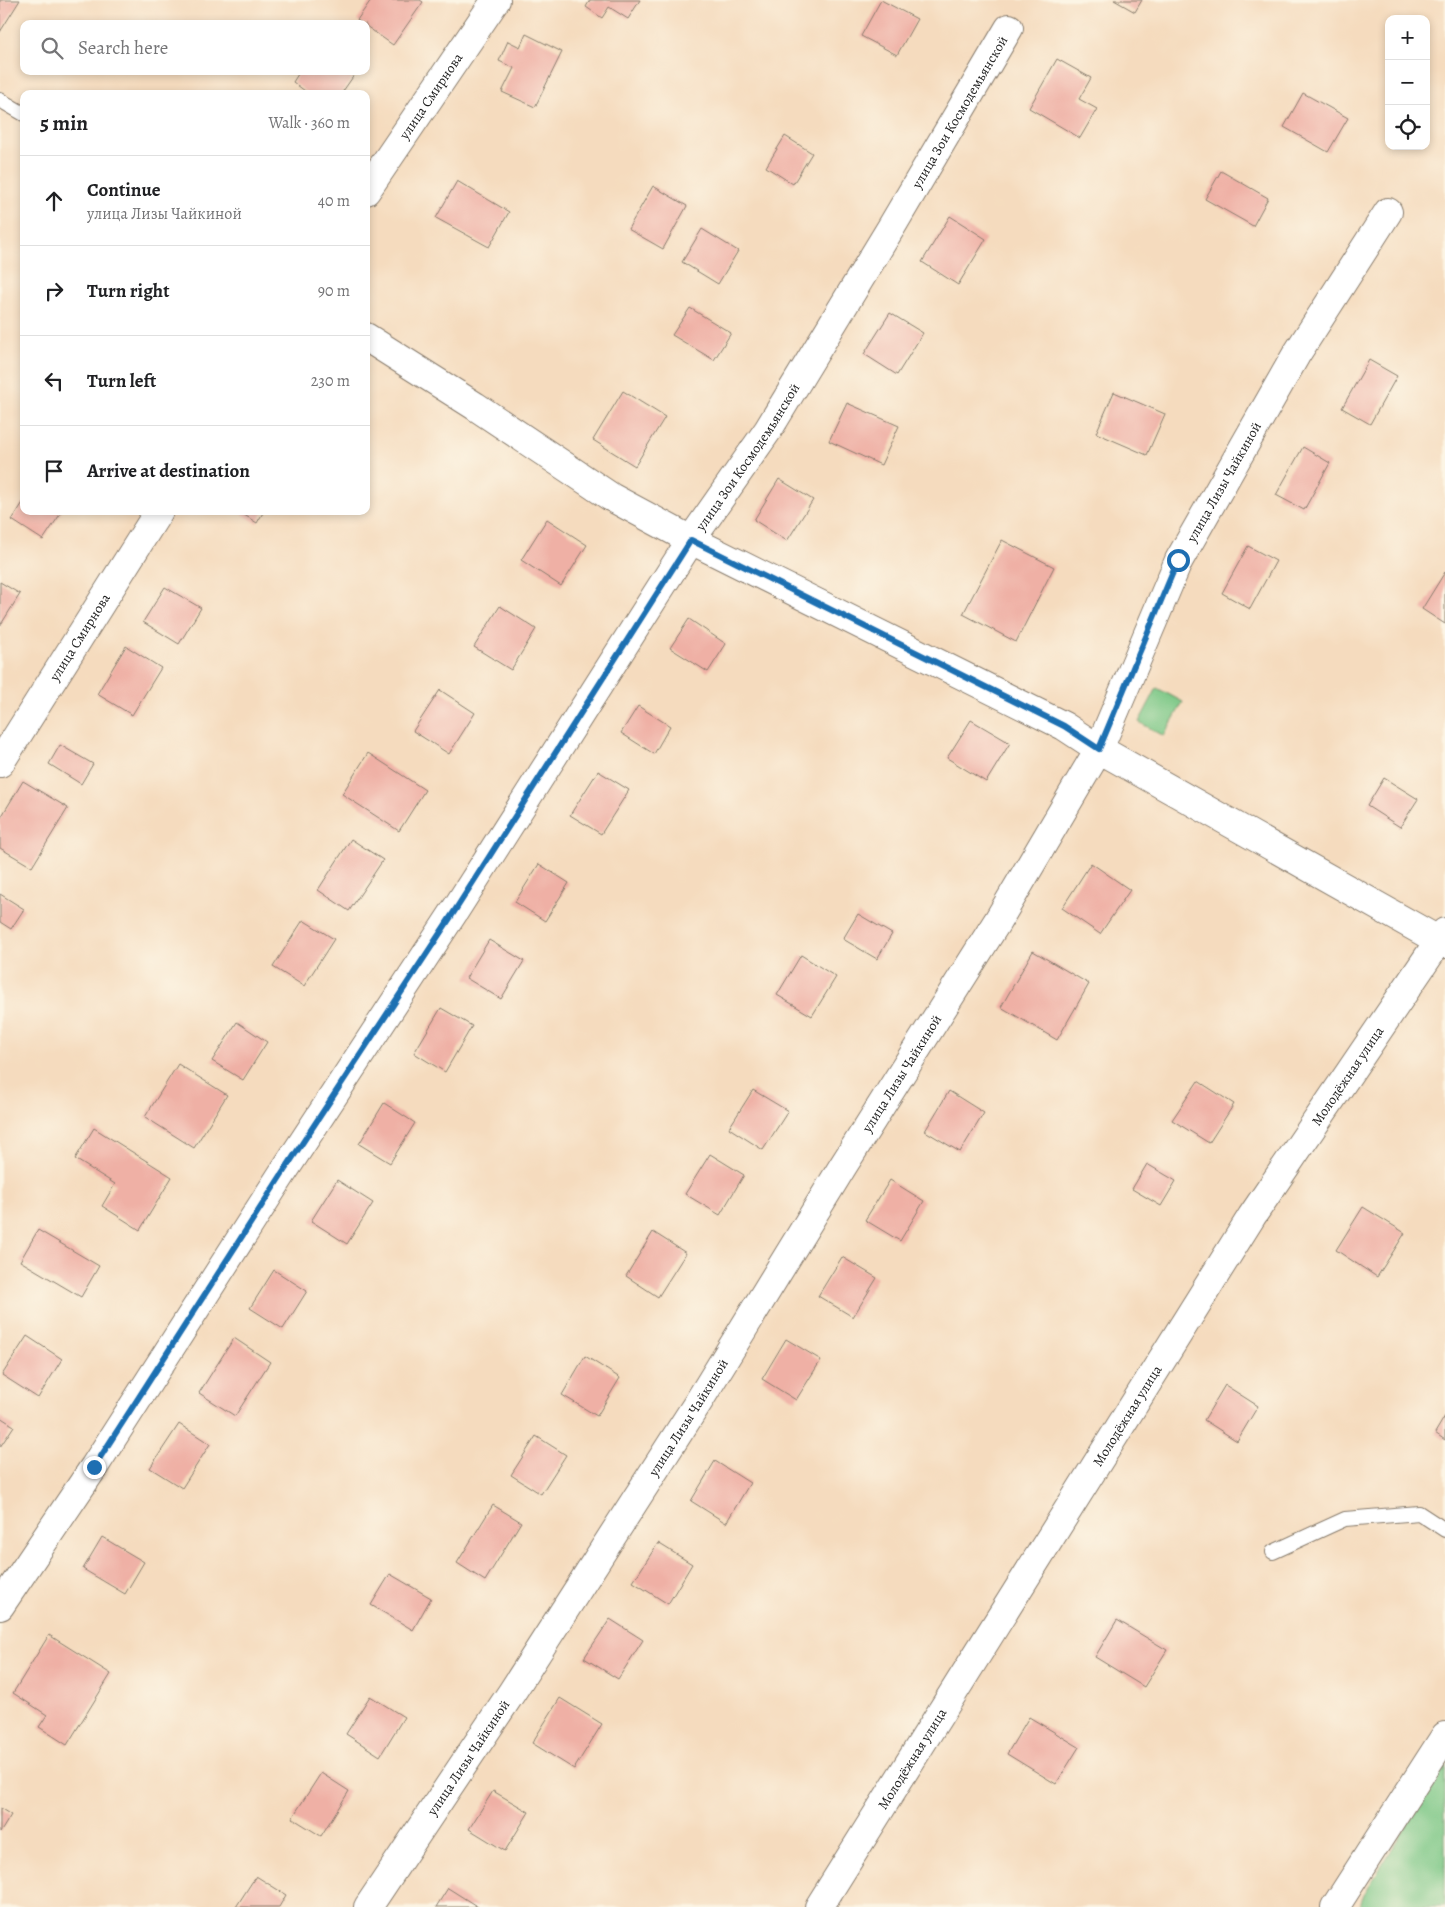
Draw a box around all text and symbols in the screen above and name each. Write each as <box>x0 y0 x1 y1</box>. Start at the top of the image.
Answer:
map controls <box>1385 15 1430 150</box>
button: + <box>1385 15 1430 60</box>
search box <box>20 20 370 75</box>
street label: улица Зои Космодемьянской <box>906 32 1012 193</box>
icon: search <box>38 34 66 62</box>
text: Search here <box>78 35 168 61</box>
street label: улица Смирнова <box>394 49 467 144</box>
button: − <box>1385 60 1430 105</box>
button: locate <box>1385 105 1430 150</box>
text: 5 min <box>40 109 88 137</box>
text: Walk · 360 m <box>268 112 350 134</box>
text: Continue <box>87 177 161 203</box>
icon: ahead <box>40 187 68 215</box>
text: 40 m <box>318 190 350 212</box>
text: улица Лизы Чайкиной <box>87 203 242 225</box>
icon: right <box>40 277 68 305</box>
text: Turn right <box>87 278 169 304</box>
text: 90 m <box>318 280 350 302</box>
icon: left <box>40 367 68 395</box>
text: Turn left <box>87 368 156 394</box>
text: 230 m <box>311 370 350 392</box>
street label: улица Зои Космодемьянской <box>690 379 804 535</box>
street label: улица Лизы Чайкиной <box>1181 418 1266 546</box>
icon: arrive <box>40 457 68 485</box>
text: Arrive at destination <box>87 458 250 484</box>
route start <box>1167 549 1190 572</box>
street label: улица Смирнова <box>44 589 115 685</box>
street label: улица Лизы Чайкиной <box>857 1011 946 1136</box>
street label: Молодёжная улица <box>1307 1022 1388 1129</box>
street label: улица Лизы Чайкиной <box>643 1355 732 1481</box>
street label: Молодёжная улица <box>1088 1361 1166 1470</box>
route end <box>83 1456 106 1479</box>
street label: улица Лизы Чайкиной <box>422 1696 514 1820</box>
street label: Молодёжная улица <box>873 1704 951 1813</box>

